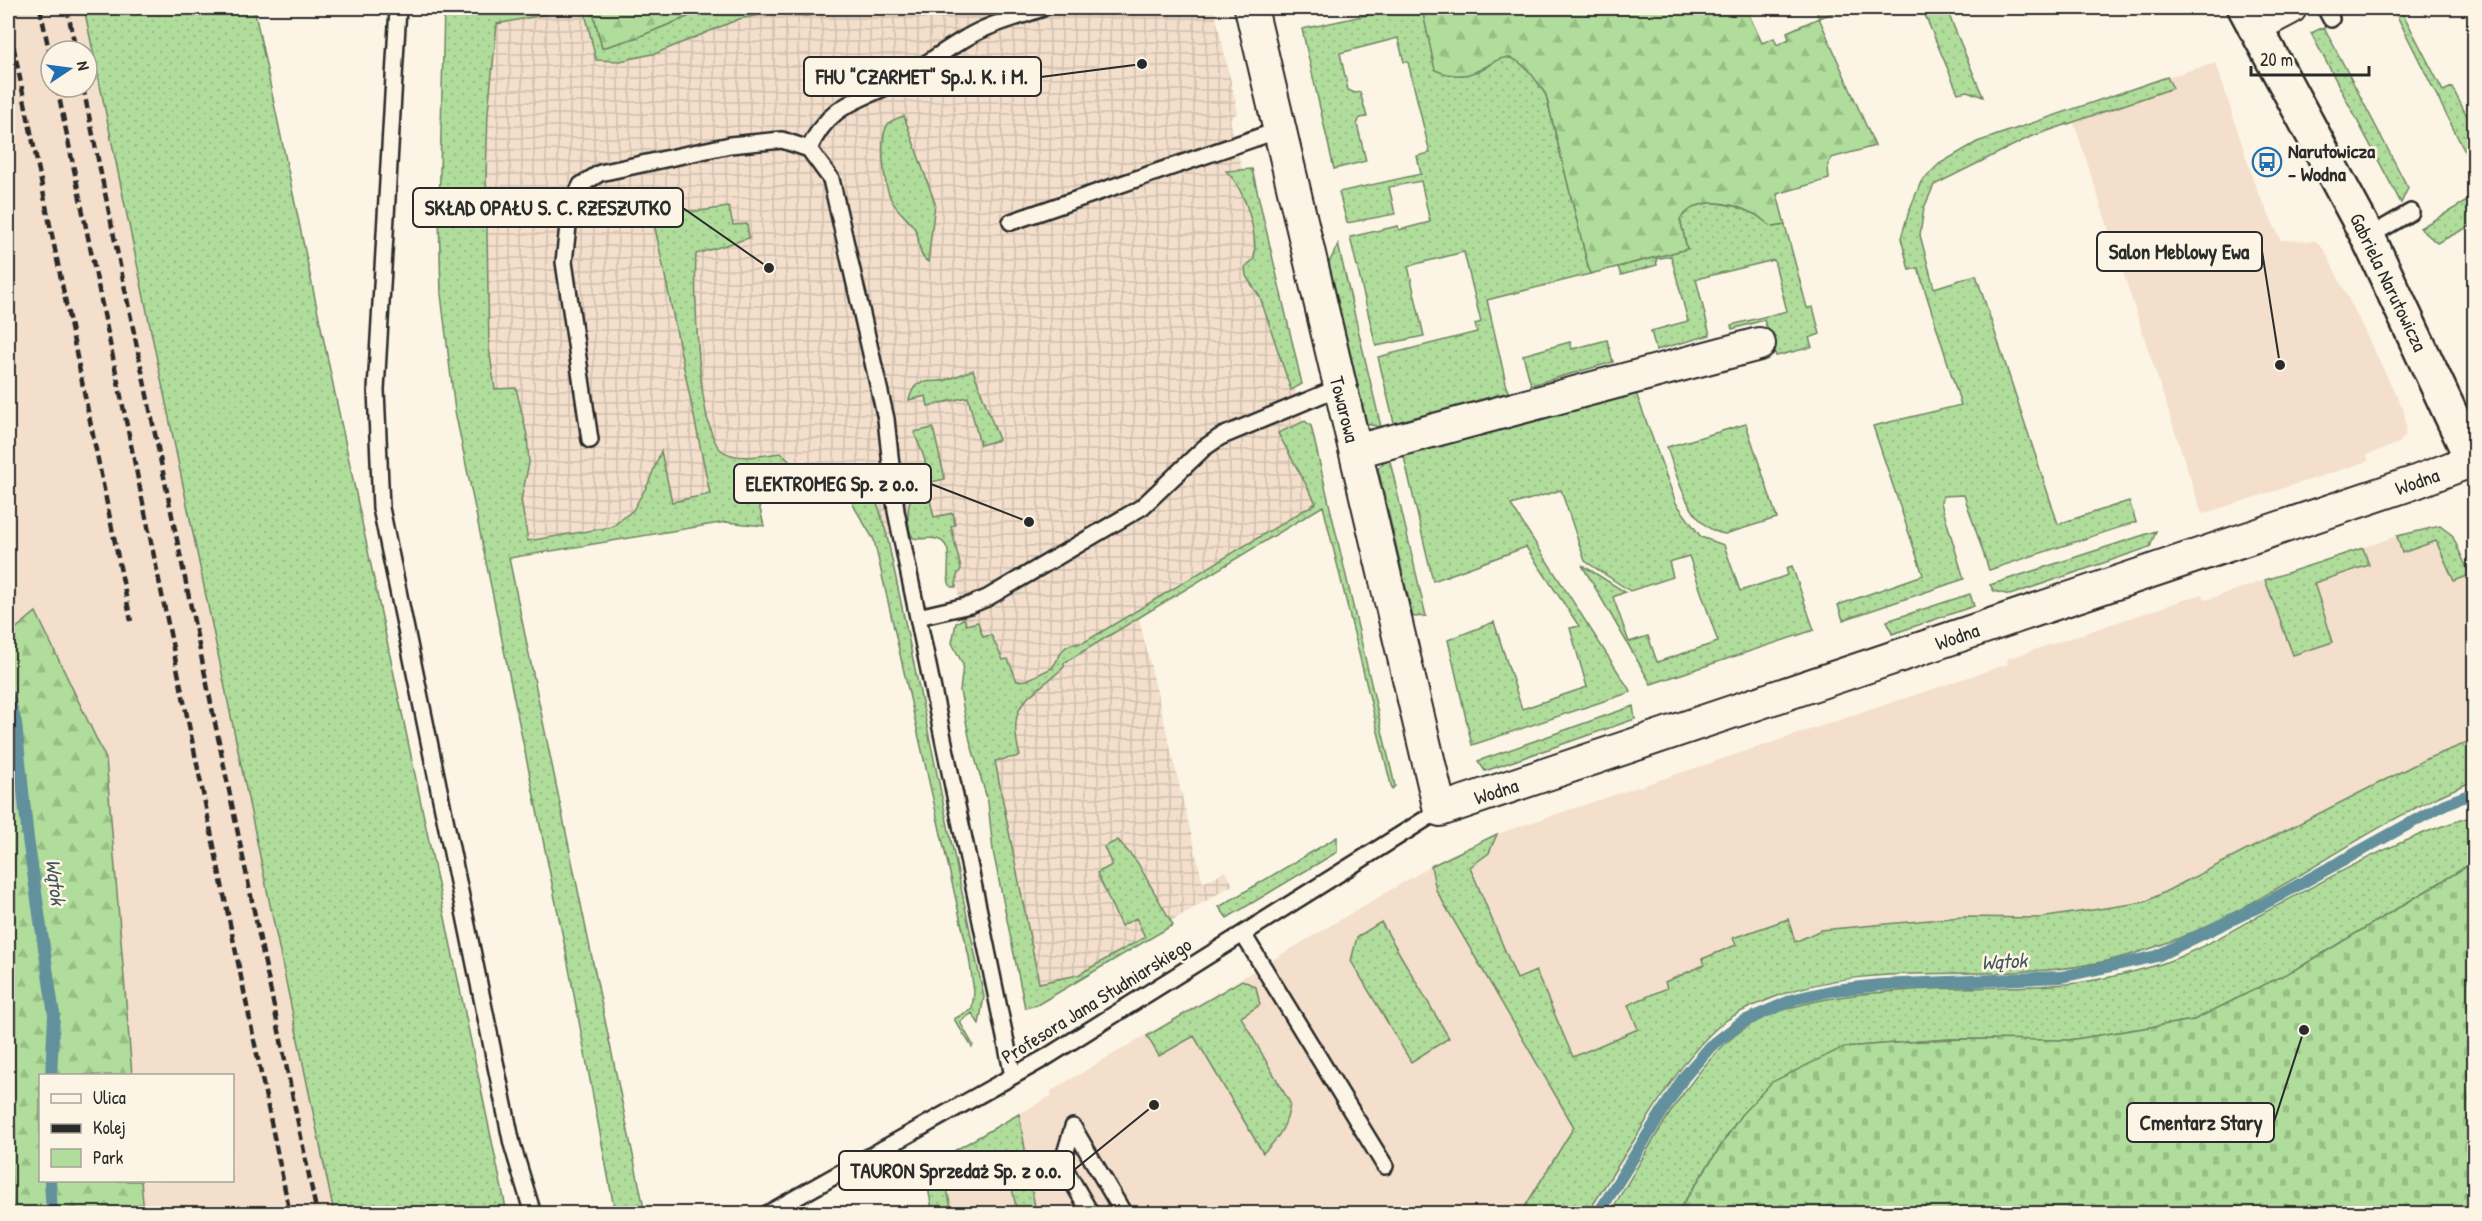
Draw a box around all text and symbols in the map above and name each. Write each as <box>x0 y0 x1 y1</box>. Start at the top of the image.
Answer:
north arrow <box>39 39 99 99</box>
scale bar <box>2251 39 2370 77</box>
text: 20 m <box>2260 47 2293 72</box>
callout: FHU "CZARMET" Sp.J. K. i M. <box>804 57 1041 96</box>
text: N <box>72 59 95 73</box>
text: FHU "CZARMET" Sp.J. K. i M. <box>815 62 1028 92</box>
place label: Narutowicza - Wodna <box>2288 137 2375 187</box>
bus stop icon: Narutowicza - Wodna <box>2251 146 2283 178</box>
callout: SKŁAD OPAŁU S. C. RZESZUTKO <box>413 188 683 227</box>
text: SKŁAD OPAŁU S. C. RZESZUTKO <box>425 193 672 222</box>
street label: Gabriela Narutowicza <box>2344 208 2434 356</box>
callout: Salon Meblowy Ewa <box>2097 232 2262 271</box>
text: Salon Meblowy Ewa <box>2109 237 2250 267</box>
street label: Towarowa <box>1324 373 1366 445</box>
street label: Wodna <box>2391 461 2443 501</box>
callout: ELEKTROMEG Sp. z o.o. <box>734 464 931 503</box>
text: ELEKTROMEG Sp. z o.o. <box>746 469 918 499</box>
street label: Wodna <box>1931 616 1983 656</box>
street label: Wodna <box>1470 771 1522 811</box>
water label: Wątok <box>39 858 73 909</box>
street label: Profesora Jana Studniarskiego <box>996 930 1196 1070</box>
water label: Wątok <box>1980 945 2030 977</box>
legend <box>39 1074 234 1182</box>
text: Ulica <box>93 1085 126 1110</box>
callout: Cmentarz Stary <box>2127 1103 2274 1142</box>
text: Cmentarz Stary <box>2139 1108 2263 1138</box>
text: Kolej <box>93 1115 126 1140</box>
text: Park <box>93 1145 124 1170</box>
callout: TAURON Sprzedaż Sp. z o.o. <box>839 1151 1074 1190</box>
text: TAURON Sprzedaż Sp. z o.o. <box>850 1156 1061 1186</box>

